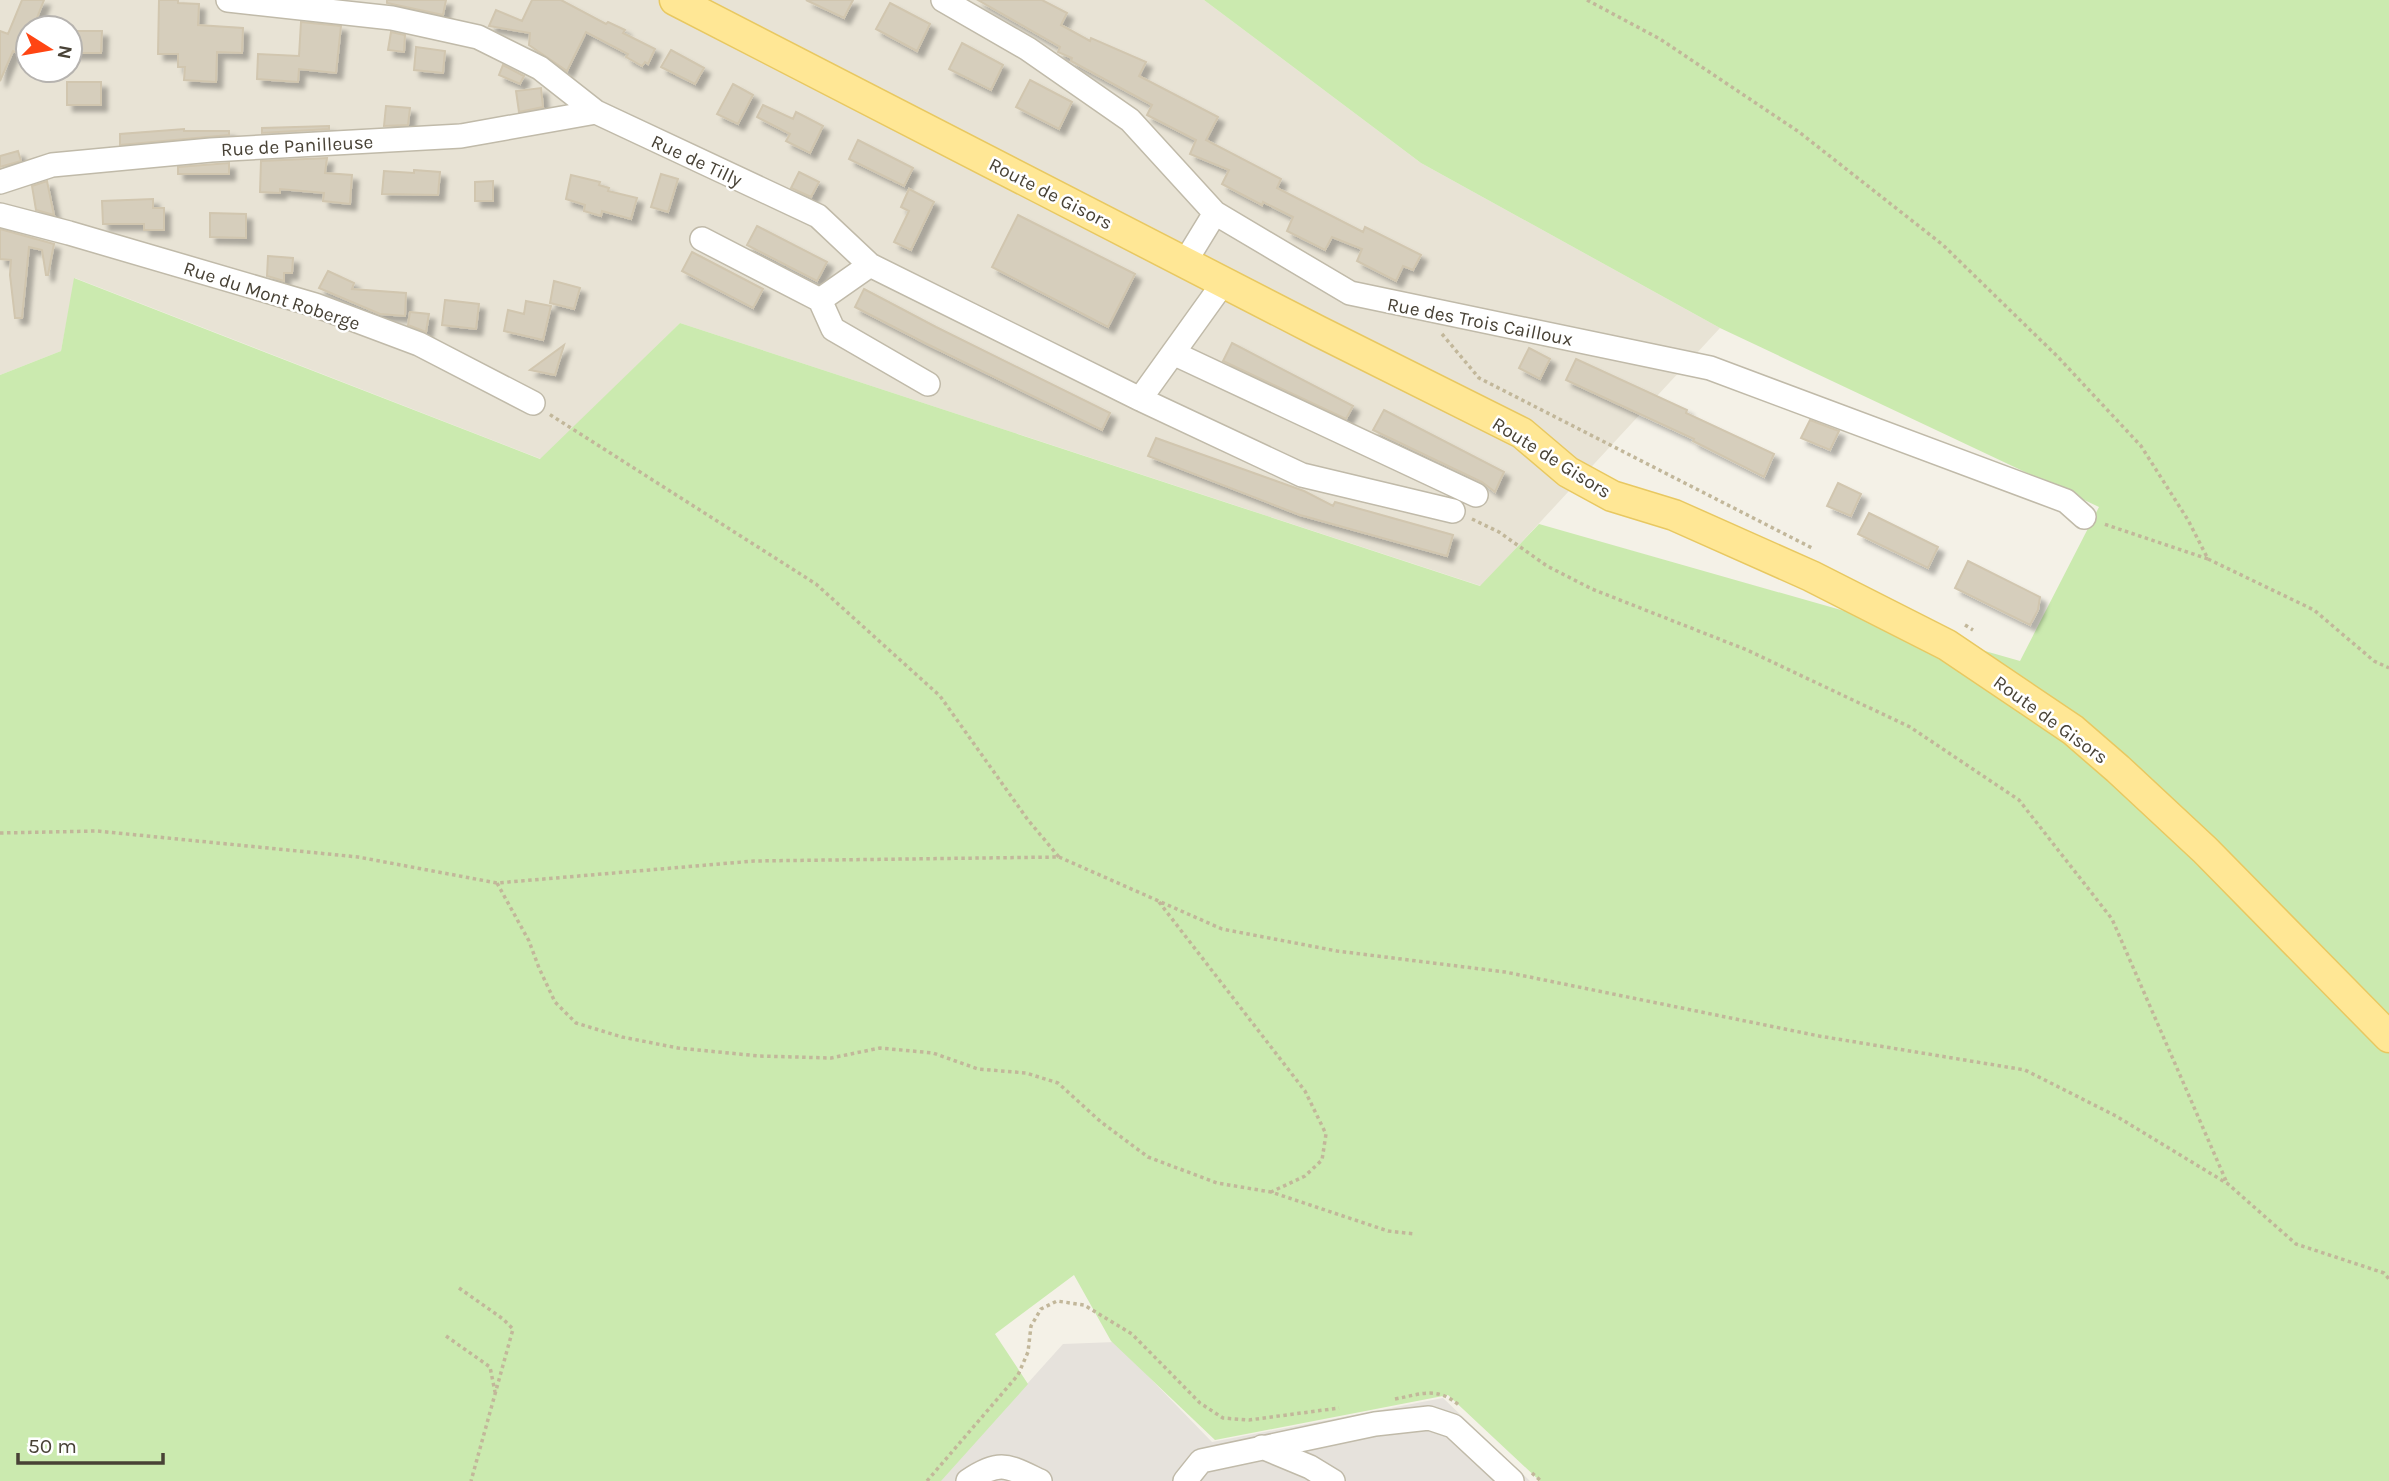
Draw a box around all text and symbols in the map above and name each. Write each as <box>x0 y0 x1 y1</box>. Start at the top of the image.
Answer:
north arrow <box>14 14 84 84</box>
text: N <box>53 43 77 61</box>
street label: Rue de Tilly <box>648 130 746 192</box>
street label: Rue de Panilleuse <box>220 131 374 161</box>
street label: Route de Gisors <box>985 153 1116 234</box>
street label: Rue du Mont Roberge <box>181 257 363 335</box>
street label: Rue des Trois Cailloux <box>1385 293 1575 351</box>
street label: Route de Gisors <box>1488 413 1615 503</box>
street label: Route de Gisors <box>1989 671 2112 769</box>
scale bar <box>18 1422 163 1466</box>
text: 50 m <box>28 1434 77 1458</box>

